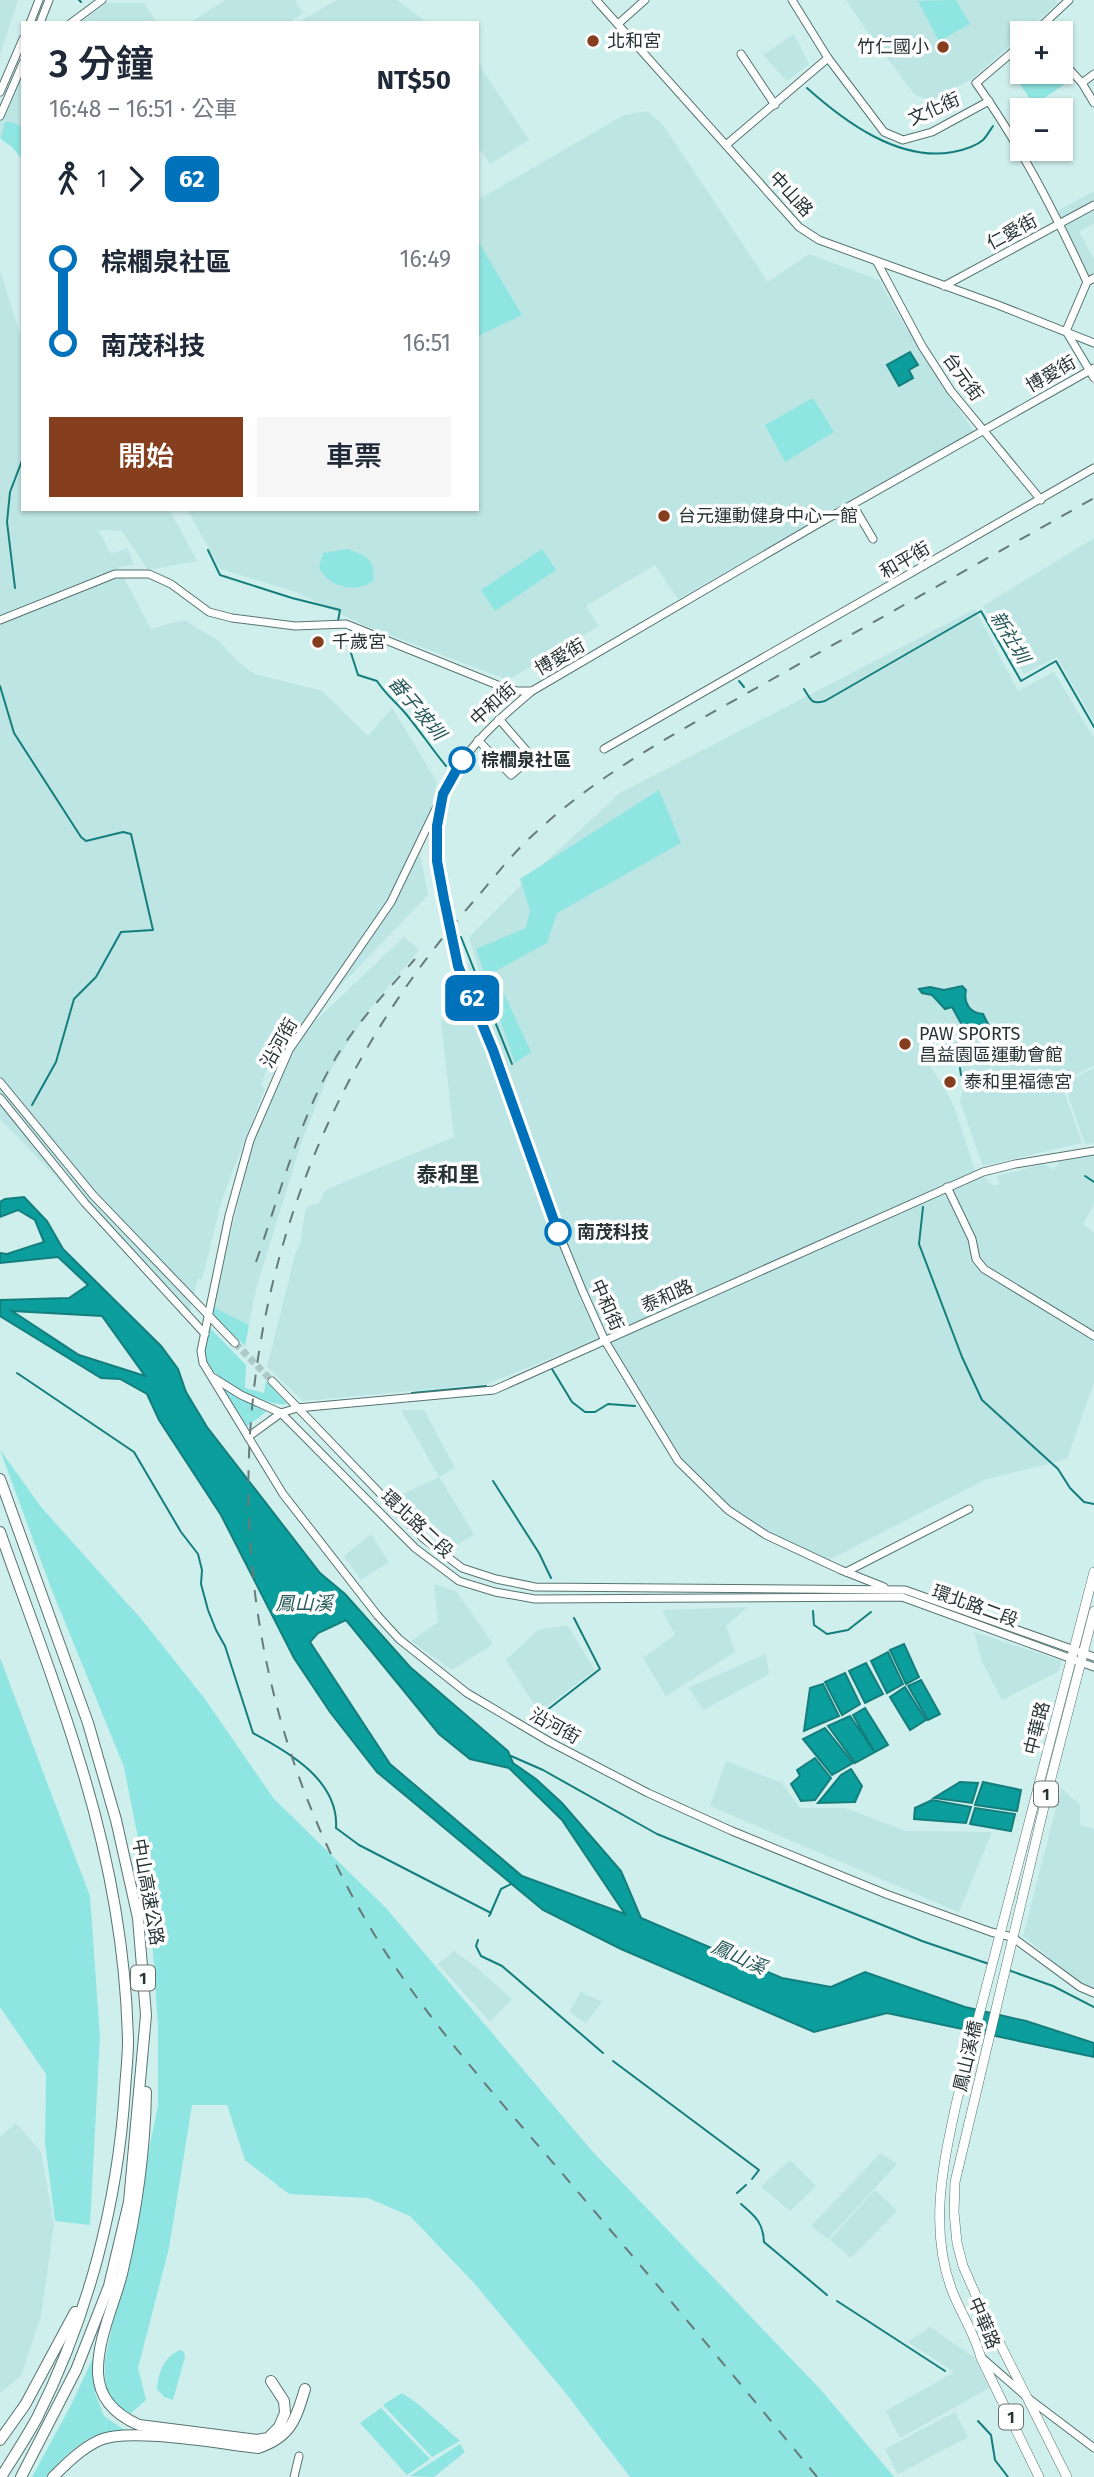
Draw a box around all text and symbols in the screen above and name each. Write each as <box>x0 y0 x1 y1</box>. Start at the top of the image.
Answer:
map controls <box>1010 21 1073 161</box>
button: + <box>1010 21 1073 84</box>
place label: 北和宮 <box>607 30 661 52</box>
marker: 北和宮 <box>585 33 601 49</box>
place label: 竹仁國小 <box>857 36 929 58</box>
marker: 竹仁國小 <box>935 39 951 55</box>
text: 3 分鐘 <box>49 41 154 87</box>
text: NT$50 <box>377 65 451 96</box>
street label: 文化街 <box>905 88 963 130</box>
text: 16:48 – 16:51 · 公車 <box>49 95 238 123</box>
button: − <box>1010 98 1073 161</box>
icon: walk <box>49 160 87 198</box>
icon: forward <box>117 160 155 198</box>
text: 1 <box>97 165 107 193</box>
text: 62 <box>179 165 205 193</box>
street label: 中山路 <box>765 167 817 221</box>
street label: 仁愛街 <box>983 210 1041 254</box>
text: 16:49 <box>400 245 451 273</box>
text: 棕櫚泉社區 <box>101 247 231 278</box>
text: 16:51 <box>403 329 451 357</box>
text: 南茂科技 <box>101 331 205 362</box>
street label: 台元街 <box>938 349 988 405</box>
street label: 博愛街 <box>1022 351 1080 397</box>
button: 開始 <box>49 417 243 497</box>
button: 車票 <box>257 417 451 497</box>
place label: 台元運動健身中心一館 <box>678 505 858 527</box>
marker: 台元運動健身中心一館 <box>656 508 672 524</box>
street label: 和平街 <box>876 537 934 583</box>
water label: 新社圳 <box>985 607 1036 670</box>
place label: 千歲宮 <box>332 631 386 653</box>
marker: 千歲宮 <box>310 634 326 650</box>
street label: 博愛街 <box>531 634 589 680</box>
water label: 番子坡圳 <box>384 671 452 747</box>
street label: 中和街 <box>466 678 520 730</box>
marker: 棕櫚泉社區 <box>449 747 475 773</box>
place label: 棕櫚泉社區 <box>481 749 571 771</box>
line badge: 62 <box>440 975 504 1021</box>
text: 62 <box>459 984 485 1012</box>
street label: 沿河街 <box>256 1014 302 1072</box>
place label: PAW SPORTS 昌益園區運動會館 <box>919 1023 1063 1066</box>
marker: PAW SPORTS 昌益園區運動會館 <box>897 1036 913 1052</box>
place label: 泰和里福德宮 <box>964 1071 1072 1093</box>
marker: 泰和里福德宮 <box>942 1074 958 1090</box>
district label: 泰和里 <box>417 1162 480 1188</box>
marker: 南茂科技 <box>545 1219 571 1245</box>
place label: 南茂科技 <box>577 1221 649 1243</box>
street label: 泰和路 <box>638 1275 696 1317</box>
street label: 中和街 <box>586 1276 628 1334</box>
street label: 環北路二段 <box>377 1485 457 1563</box>
street label: 環北路二段 <box>929 1580 1021 1632</box>
water label: 鳳山溪 <box>275 1592 335 1615</box>
street label: 中華路 <box>1020 1699 1054 1757</box>
street label: 沿河街 <box>526 1703 584 1749</box>
road number: 1 <box>1034 1782 1058 1806</box>
street label: 中山高速公路 <box>128 1837 168 1947</box>
water label: 鳳山溪 <box>708 1935 772 1980</box>
road number: 1 <box>131 1966 155 1990</box>
street label: 鳳山溪橋 <box>949 2018 987 2094</box>
street label: 中華路 <box>963 2294 1005 2352</box>
road number: 1 <box>999 2404 1023 2430</box>

